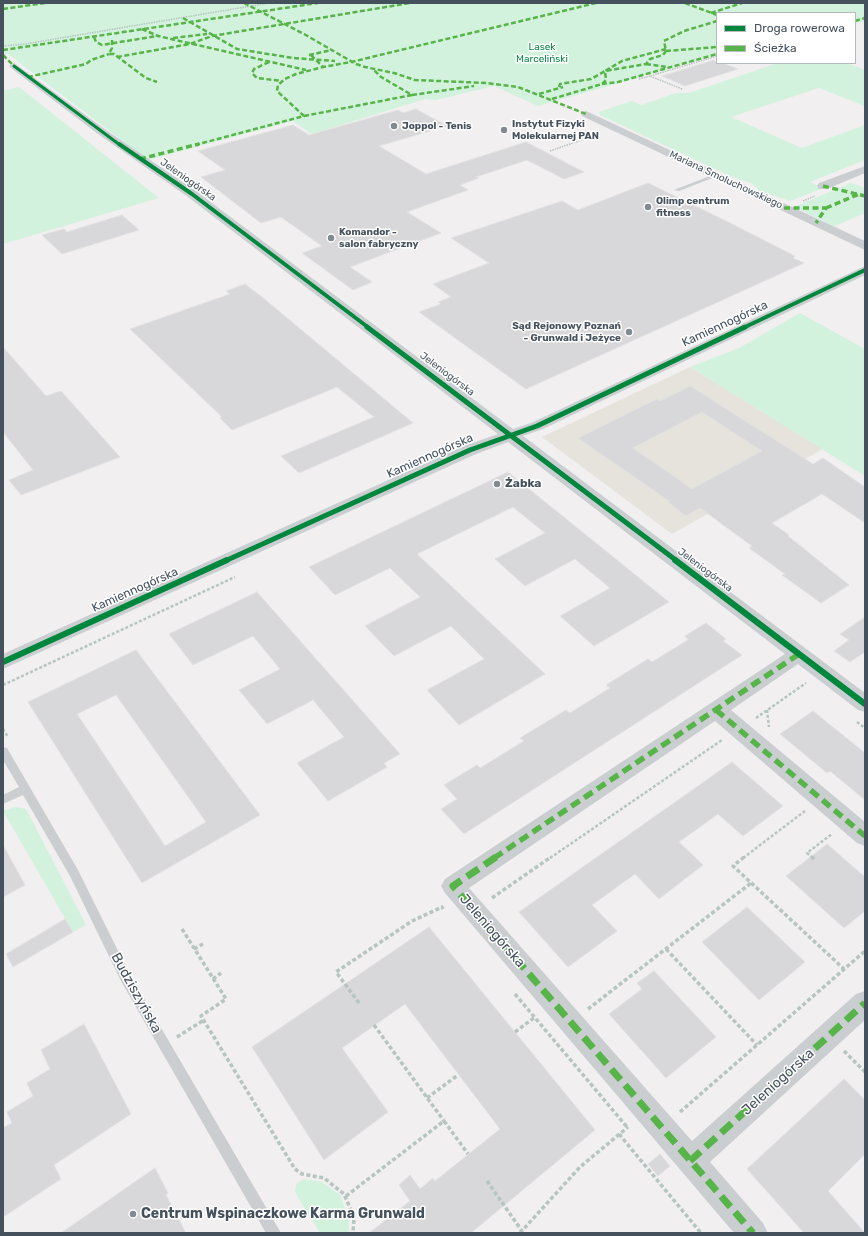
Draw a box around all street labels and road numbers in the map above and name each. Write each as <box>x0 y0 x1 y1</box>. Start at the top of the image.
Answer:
street label: Mariana Smoluchowskiego <box>667 148 785 212</box>
street label: Jeleniogórska <box>158 156 218 204</box>
street label: Kamiennogórska <box>680 298 770 350</box>
street label: Jeleniogórska <box>417 350 477 398</box>
street label: Kamiennogórska <box>385 431 475 481</box>
street label: Jeleniogórska <box>675 546 735 594</box>
street label: Kamiennogórska <box>90 565 180 615</box>
street label: Jeleniogórska <box>456 891 528 971</box>
street label: Budziszyńska <box>107 950 165 1036</box>
street label: Jeleniogórska <box>738 1045 818 1119</box>

